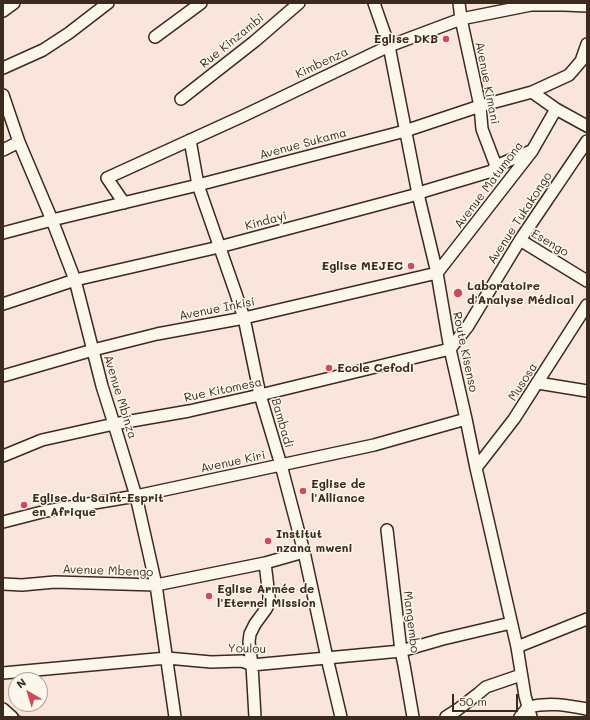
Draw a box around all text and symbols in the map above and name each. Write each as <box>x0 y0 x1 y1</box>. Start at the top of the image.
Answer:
street label: Rue Kinzambi <box>197 11 267 71</box>
place label: Eglise DKB <box>374 32 438 46</box>
marker: Eglise DKB <box>441 34 451 44</box>
street label: Avenue Kimani <box>472 41 502 125</box>
street label: Kimbenza <box>293 45 351 81</box>
street label: Avenue Sukama <box>258 125 348 163</box>
street label: Avenue Matumona <box>452 139 526 231</box>
street label: Avenue Tukakongo <box>485 169 555 267</box>
street label: Kindayi <box>244 209 288 233</box>
street label: Esengo <box>529 226 571 260</box>
place label: Eglise MEJEC <box>321 259 403 273</box>
marker: Eglise MEJEC <box>406 261 416 271</box>
place label: Laboratoire d'Analyse Médical <box>467 279 574 307</box>
marker: Laboratoire d'Analyse Médical <box>452 287 464 299</box>
street label: Avenue Inkisi <box>178 295 256 323</box>
street label: Route Kisenso <box>449 311 481 393</box>
street label: Avenue Mbinza <box>100 353 140 441</box>
street label: Musosa <box>505 360 541 404</box>
place label: Ecole Cefodi <box>337 361 414 375</box>
marker: Ecole Cefodi <box>324 363 334 373</box>
street label: Rue Kitomesa <box>183 375 263 405</box>
street label: Bambadi <box>268 397 296 449</box>
street label: Avenue Kiri <box>199 448 267 476</box>
place label: Eglise de l'Alliance <box>311 477 365 505</box>
marker: Eglise de l'Alliance <box>298 486 308 496</box>
place label: Eglise du Saint-Esprit en Afrique <box>32 491 164 519</box>
marker: Eglise du Saint-Esprit en Afrique <box>19 500 29 510</box>
place label: Institut nzana mweni <box>276 527 352 555</box>
marker: Institut nzana mweni <box>263 536 273 546</box>
street label: Avenue Mbengo <box>62 562 154 580</box>
place label: Eglise Armée de l'Eternel Mission <box>217 582 316 610</box>
street label: Mangembo <box>400 590 422 654</box>
marker: Eglise Armée de l'Eternel Mission <box>204 591 214 601</box>
street label: Youlou <box>228 641 266 657</box>
north arrow <box>8 672 48 712</box>
text: N <box>13 674 29 691</box>
scale bar <box>454 686 520 712</box>
text: 50 m <box>459 693 487 709</box>

